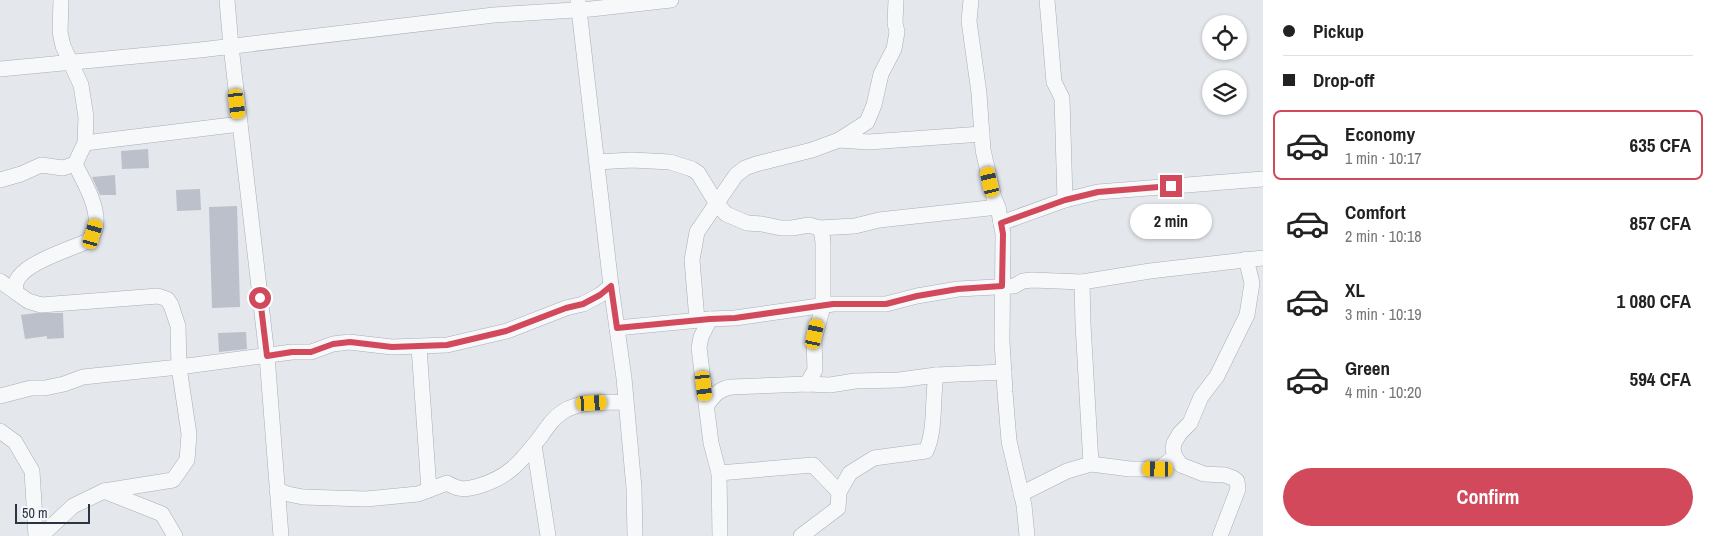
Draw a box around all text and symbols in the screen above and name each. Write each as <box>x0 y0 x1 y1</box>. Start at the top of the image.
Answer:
map controls <box>1202 15 1247 115</box>
button: locate <box>1202 15 1247 60</box>
text: Pickup <box>1313 18 1364 44</box>
text: Drop-off <box>1313 67 1374 93</box>
button: layers <box>1202 70 1247 115</box>
car <box>227 88 246 120</box>
text: Economy <box>1345 121 1415 147</box>
icon: car <box>1285 123 1330 168</box>
text: 635 CFA <box>1630 132 1691 158</box>
text: 1 min · 10:17 <box>1345 147 1422 169</box>
car <box>979 166 1000 198</box>
route end <box>1160 175 1182 197</box>
text: Comfort <box>1345 199 1406 225</box>
icon: car <box>1285 201 1330 246</box>
callout: 2 min <box>1130 204 1212 238</box>
text: 2 min <box>1154 210 1188 232</box>
text: 857 CFA <box>1630 210 1691 236</box>
car <box>81 218 104 250</box>
text: 2 min · 10:18 <box>1345 225 1422 247</box>
text: XL <box>1345 277 1365 303</box>
icon: car <box>1285 279 1330 324</box>
route start <box>249 287 271 309</box>
text: 1 080 CFA <box>1617 288 1691 314</box>
text: 3 min · 10:19 <box>1345 303 1422 325</box>
car <box>804 318 825 350</box>
text: Green <box>1345 355 1390 381</box>
icon: car <box>1285 357 1330 402</box>
text: 594 CFA <box>1630 366 1691 392</box>
car <box>694 370 713 402</box>
text: 4 min · 10:20 <box>1345 381 1422 403</box>
car <box>576 395 607 411</box>
car <box>1142 461 1173 477</box>
button: Confirm <box>1283 468 1693 526</box>
scale bar <box>15 501 90 524</box>
text: 50 m <box>22 504 48 522</box>

